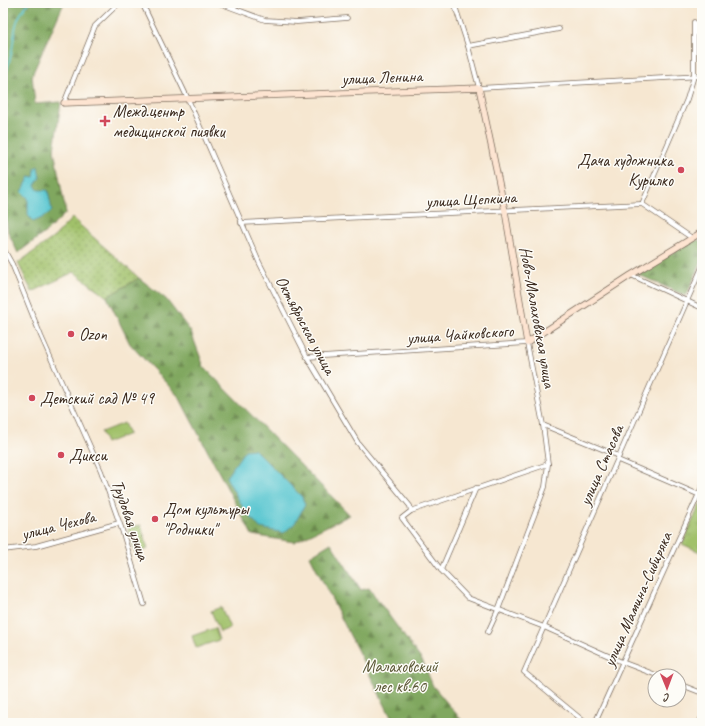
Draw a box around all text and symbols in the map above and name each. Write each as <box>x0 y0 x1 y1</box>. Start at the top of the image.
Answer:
street label: улица Ленина <box>340 66 425 89</box>
place label: Межд.центр медицинской пиявки <box>113 101 227 142</box>
marker: Межд.центр медицинской пиявки <box>100 116 110 126</box>
place label: Дача художника Курилко <box>577 150 675 191</box>
marker: Дача художника Курилко <box>676 165 686 175</box>
street label: улица Щепкина <box>424 187 519 212</box>
street label: Ново-Малаховская улица <box>515 245 560 390</box>
street label: Октябрьская улица <box>271 272 341 380</box>
street label: улица Чайковского <box>405 320 515 349</box>
place label: Ozon <box>79 324 107 345</box>
marker: Ozon <box>66 329 76 339</box>
place label: Детский сад № 49 <box>40 388 155 409</box>
marker: Детский сад № 49 <box>27 393 37 403</box>
street label: улица Стасова <box>574 420 629 510</box>
place label: Дикси <box>69 445 108 466</box>
marker: Дикси <box>56 450 66 460</box>
street label: Трудовая улица <box>107 477 155 565</box>
place label: Дом культуры "Родники" <box>163 499 250 540</box>
street label: улица Чехова <box>18 506 99 545</box>
marker: Дом культуры "Родники" <box>150 514 160 524</box>
street label: улица Мамина-Сибиряка <box>598 527 677 671</box>
park label: Малаховский лес кв.60 <box>362 656 439 697</box>
north arrow <box>647 668 687 708</box>
text: С <box>663 691 670 705</box>

